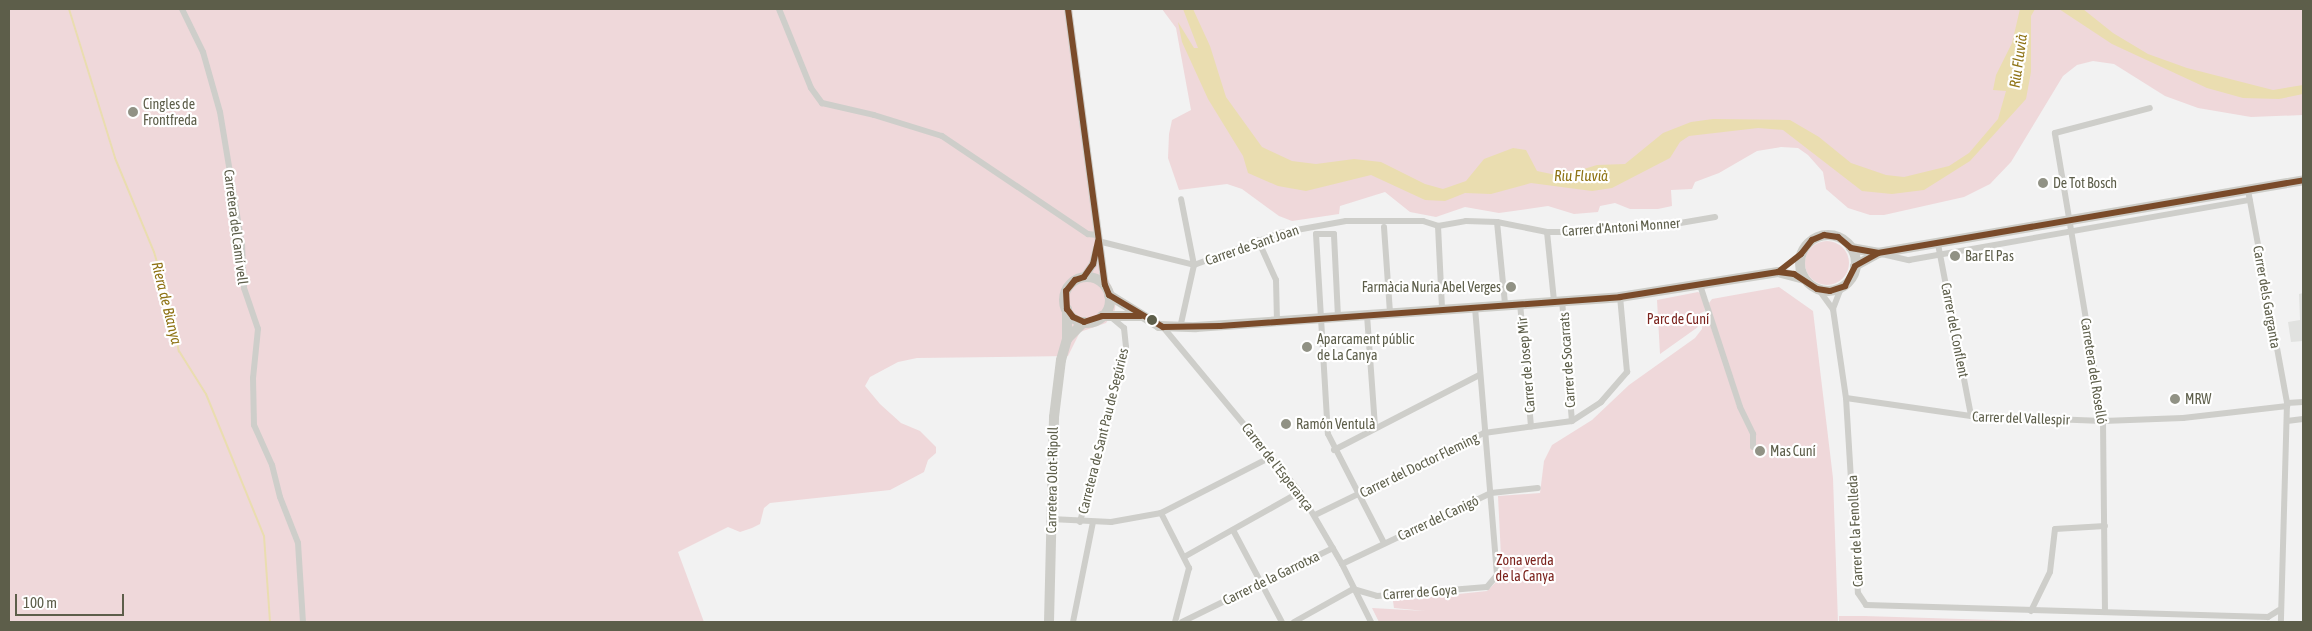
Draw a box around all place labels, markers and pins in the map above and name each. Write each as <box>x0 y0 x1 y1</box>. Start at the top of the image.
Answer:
place label: Cingles de Frontfreda <box>143 96 197 128</box>
marker: Cingles de Frontfreda <box>127 106 139 118</box>
place label: De Tot Bosch <box>2053 175 2117 191</box>
marker: De Tot Bosch <box>2037 177 2049 189</box>
place label: Bar El Pas <box>1965 248 2014 264</box>
marker: Bar El Pas <box>1949 250 1961 262</box>
place label: Farmàcia Nuria Abel Verges <box>1362 279 1501 295</box>
marker: Farmàcia Nuria Abel Verges <box>1505 281 1517 293</box>
unlabelled marker <box>1147 315 1157 325</box>
place label: Aparcament públic de La Canya <box>1317 331 1414 364</box>
marker: Aparcament públic de La Canya <box>1301 341 1313 353</box>
place label: MRW <box>2185 391 2211 407</box>
marker: MRW <box>2169 393 2181 405</box>
place label: Ramón Ventulà <box>1296 416 1375 432</box>
marker: Ramón Ventulà <box>1280 418 1292 430</box>
place label: Mas Cuní <box>1770 443 1816 459</box>
marker: Mas Cuní <box>1754 445 1766 457</box>

